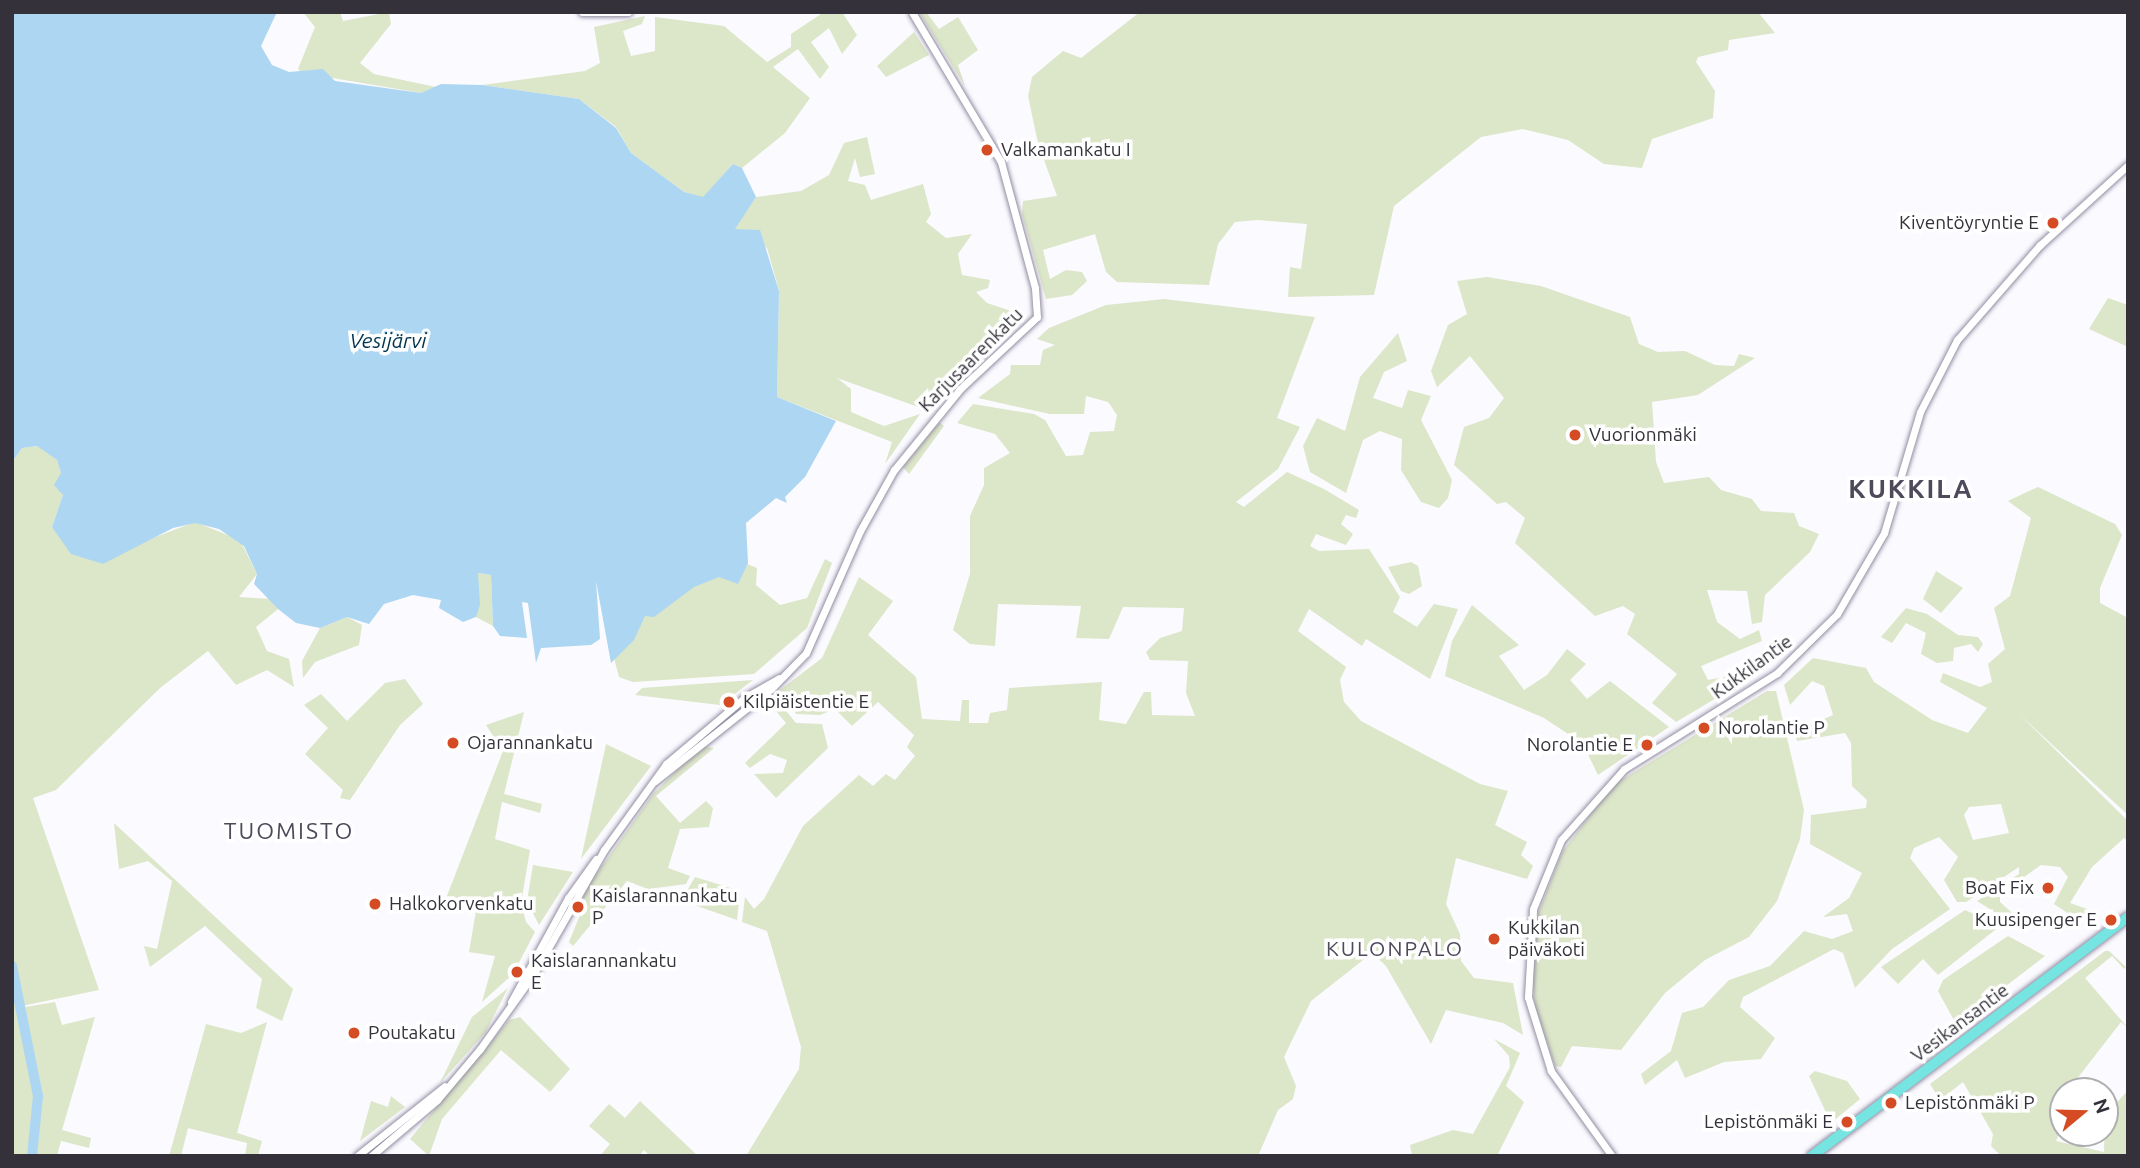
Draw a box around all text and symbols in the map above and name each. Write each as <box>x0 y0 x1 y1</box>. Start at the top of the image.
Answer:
place label: Valkamankatu I <box>1001 139 1131 161</box>
marker: Valkamankatu I <box>979 142 995 158</box>
place label: Kiventöyryntie E <box>1899 212 2039 234</box>
marker: Kiventöyryntie E <box>2045 215 2061 231</box>
street label: Karjusaarenkatu <box>914 303 1028 417</box>
water label: Vesijärvi <box>350 327 426 353</box>
place label: Vuorionmäki <box>1589 424 1697 446</box>
marker: Vuorionmäki <box>1567 427 1583 443</box>
district label: KUKKILA <box>1849 473 1973 505</box>
street label: Kukkilantie <box>1707 630 1797 704</box>
place label: Kilpiäistentie E <box>743 691 869 713</box>
marker: Kilpiäistentie E <box>721 694 737 710</box>
place label: Norolantie P <box>1718 717 1825 739</box>
marker: Norolantie P <box>1696 720 1712 736</box>
place label: Ojarannankatu <box>467 732 593 754</box>
place label: Norolantie E <box>1527 734 1633 756</box>
marker: Ojarannankatu <box>445 735 461 751</box>
marker: Norolantie E <box>1639 737 1655 753</box>
district label: TUOMISTO <box>225 817 353 845</box>
place label: Boat Fix <box>1965 877 2034 899</box>
marker: Boat Fix <box>2040 880 2056 896</box>
place label: Kaislarannankatu P <box>592 885 738 929</box>
place label: Halkokorvenkatu <box>389 893 533 915</box>
marker: Halkokorvenkatu <box>367 896 383 912</box>
marker: Kaislarannankatu P <box>570 899 586 915</box>
place label: Kuusipenger E <box>1975 909 2097 931</box>
marker: Kuusipenger E <box>2103 912 2119 928</box>
place label: Kukkilan päiväkoti <box>1508 917 1585 961</box>
marker: Kukkilan päiväkoti <box>1486 931 1502 947</box>
district label: KULONPALO <box>1327 935 1463 961</box>
place label: Kaislarannankatu E <box>531 950 677 994</box>
marker: Kaislarannankatu E <box>509 964 525 980</box>
street label: Vesikansantie <box>1907 979 2013 1067</box>
place label: Poutakatu <box>368 1022 456 1044</box>
marker: Poutakatu <box>346 1025 362 1041</box>
north arrow <box>2049 1077 2119 1147</box>
place label: Lepistönmäki P <box>1905 1092 2035 1114</box>
marker: Lepistönmäki P <box>1883 1095 1899 1111</box>
text: N <box>2089 1096 2115 1116</box>
place label: Lepistönmäki E <box>1704 1111 1833 1133</box>
marker: Lepistönmäki E <box>1839 1114 1855 1130</box>

